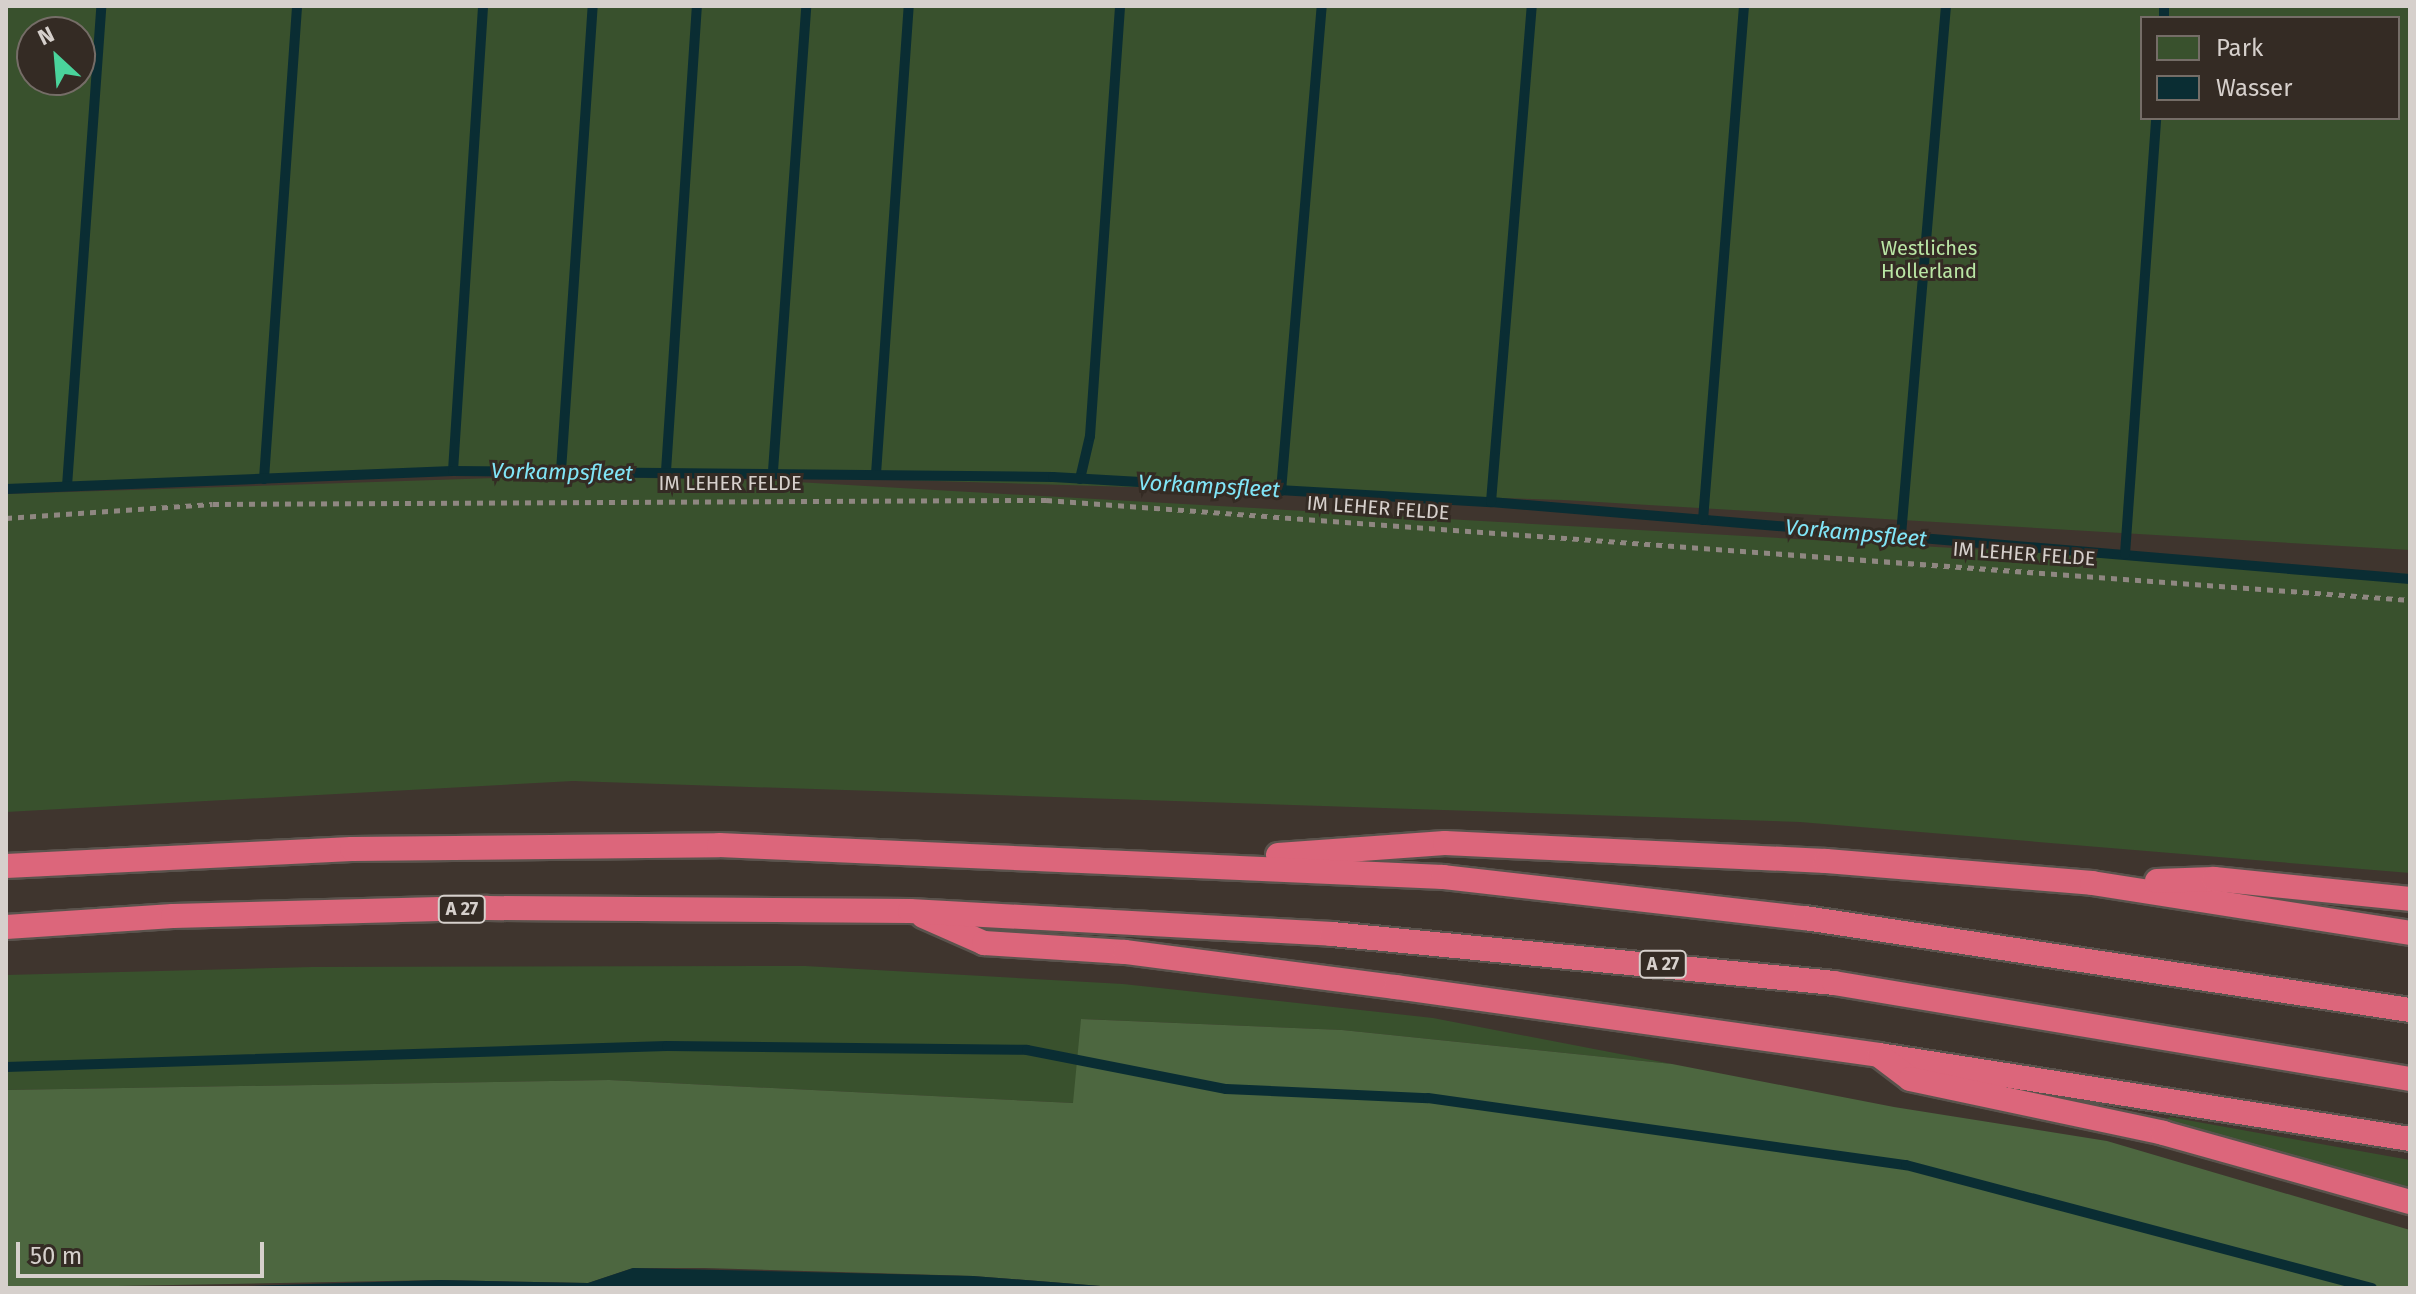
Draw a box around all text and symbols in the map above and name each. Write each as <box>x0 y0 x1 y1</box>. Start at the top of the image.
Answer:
north arrow <box>16 16 96 96</box>
legend <box>2140 16 2400 120</box>
text: N <box>34 20 59 51</box>
text: Park <box>2216 34 2263 62</box>
text: Wasser <box>2216 74 2292 102</box>
park label: Westliches Hollerland <box>1881 237 1977 284</box>
water label: Vorkampsfleet <box>491 458 633 486</box>
water label: Vorkampsfleet <box>1137 469 1281 503</box>
street label: IM LEHER FELDE <box>658 471 802 495</box>
street label: IM LEHER FELDE <box>1306 491 1450 525</box>
water label: Vorkampsfleet <box>1784 514 1928 552</box>
street label: IM LEHER FELDE <box>1952 537 2096 571</box>
road number: A 27 <box>436 895 488 923</box>
road number: A 27 <box>1637 950 1689 978</box>
scale bar <box>20 1226 268 1276</box>
text: 50 m <box>30 1242 82 1270</box>

